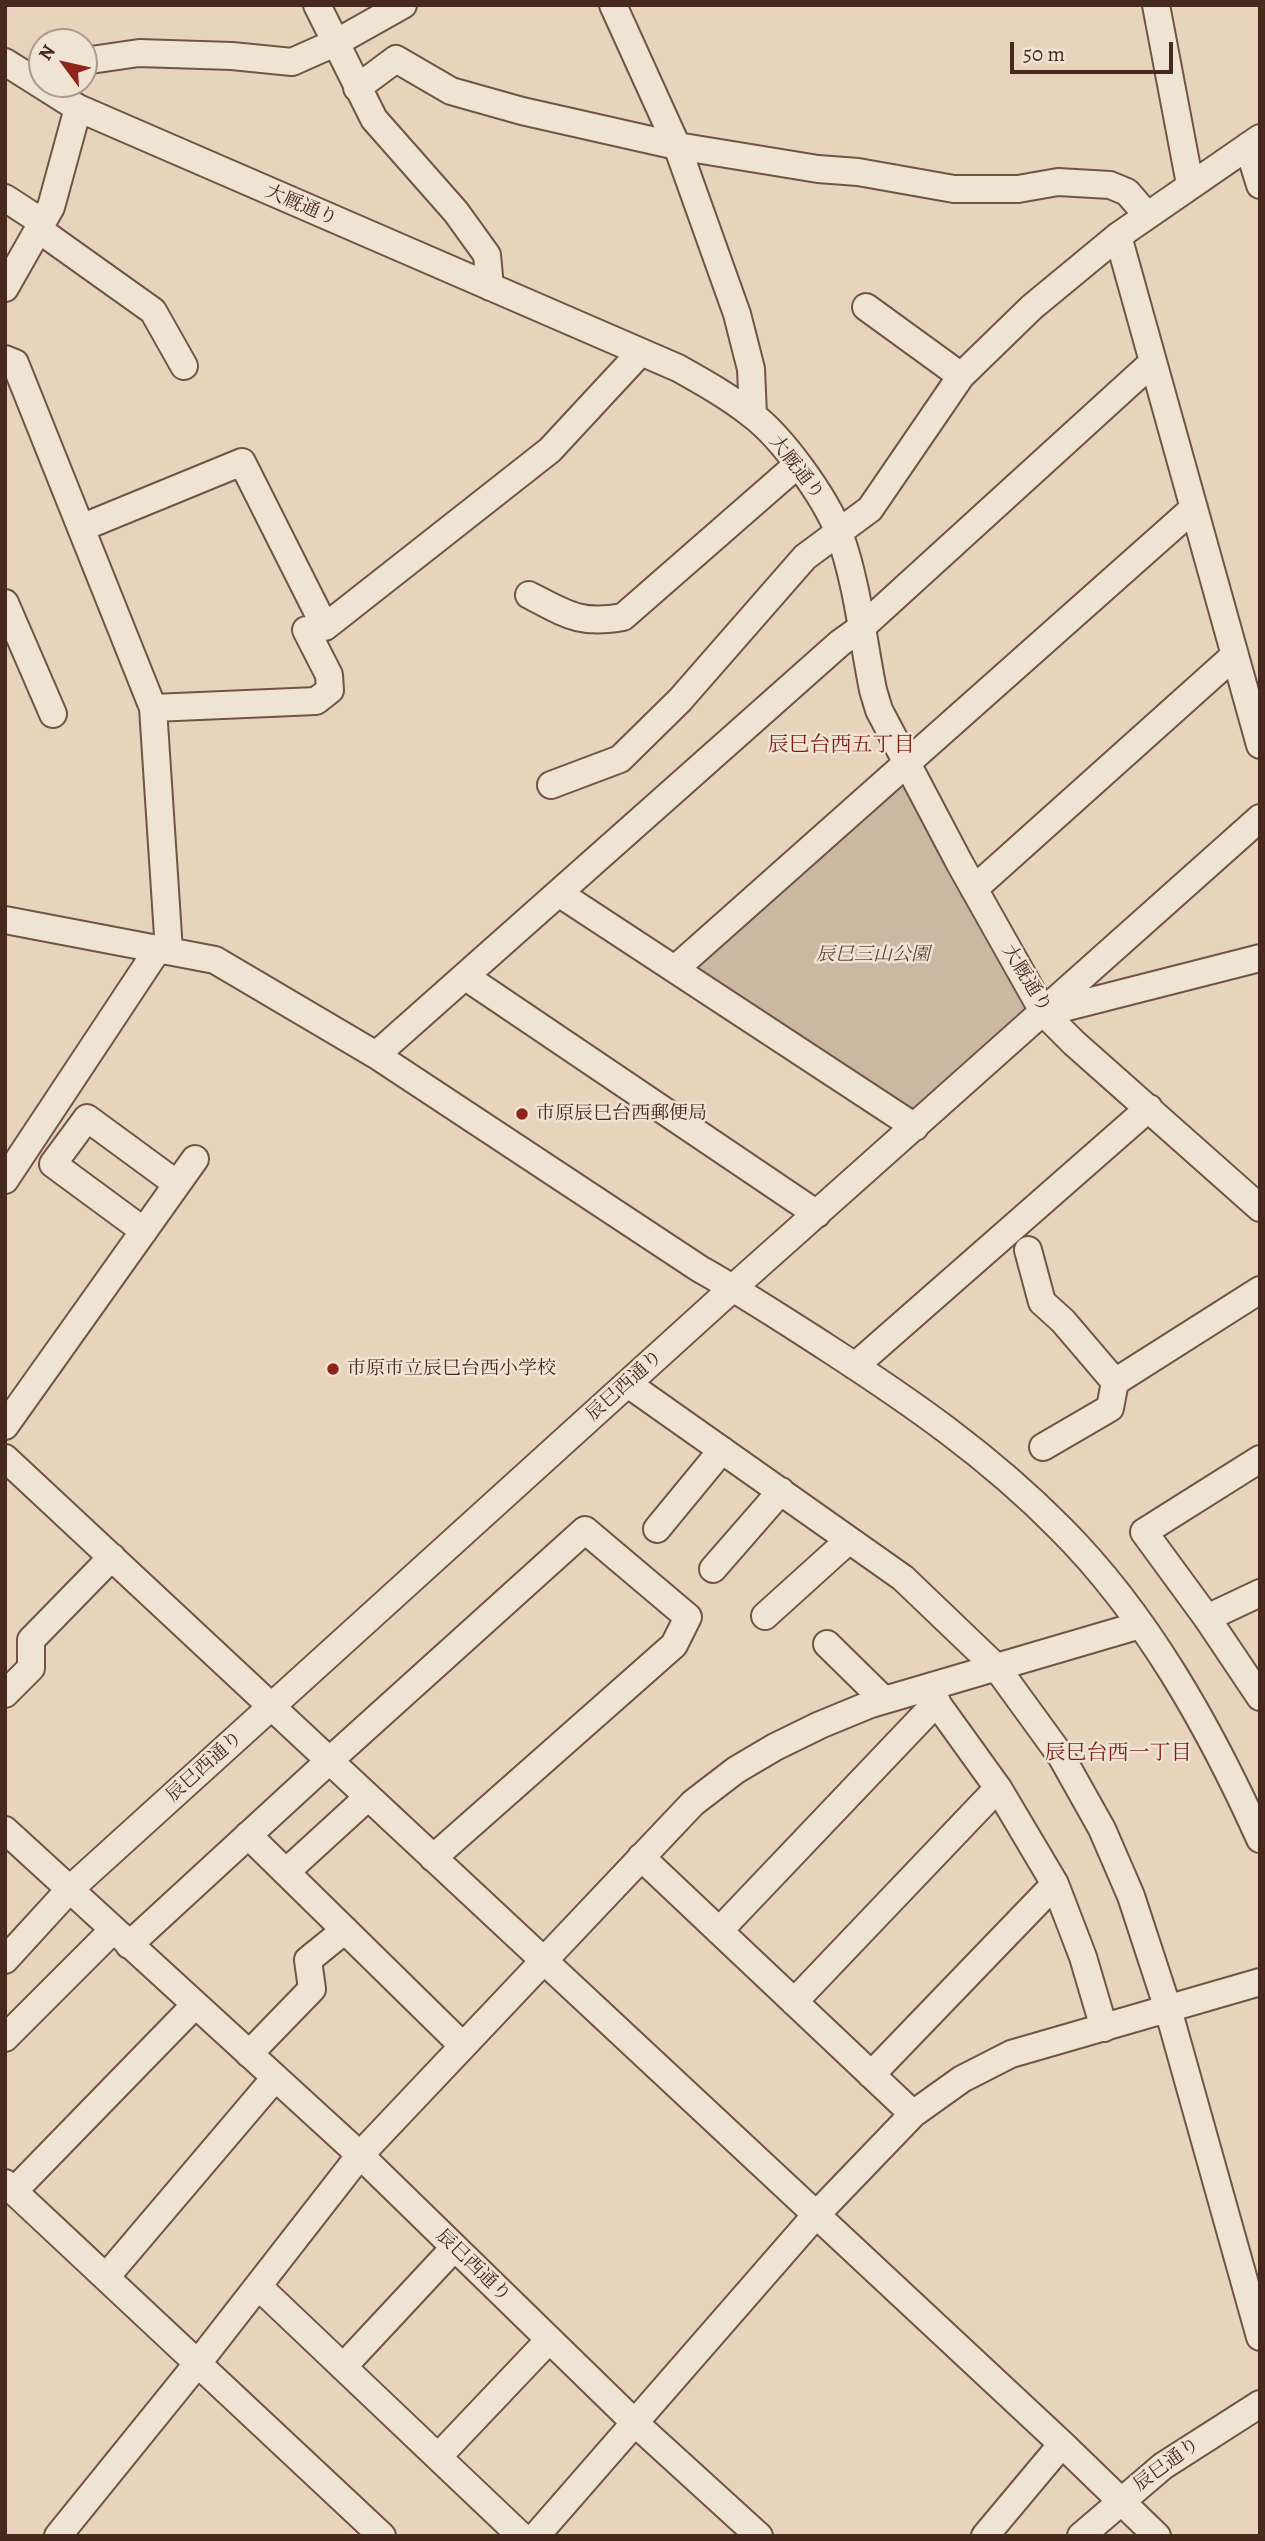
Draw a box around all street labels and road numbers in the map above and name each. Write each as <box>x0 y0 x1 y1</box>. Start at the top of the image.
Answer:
street label: 大厩通り <box>262 181 340 231</box>
street label: 大厩通り <box>764 431 828 505</box>
street label: 大厩通り <box>996 941 1056 1017</box>
street label: 辰巳西通り <box>582 1346 668 1426</box>
street label: 辰巳西通り <box>162 1727 248 1807</box>
street label: 辰巳西通り <box>431 2225 515 2307</box>
street label: 辰巳通り <box>1130 2433 1204 2497</box>

